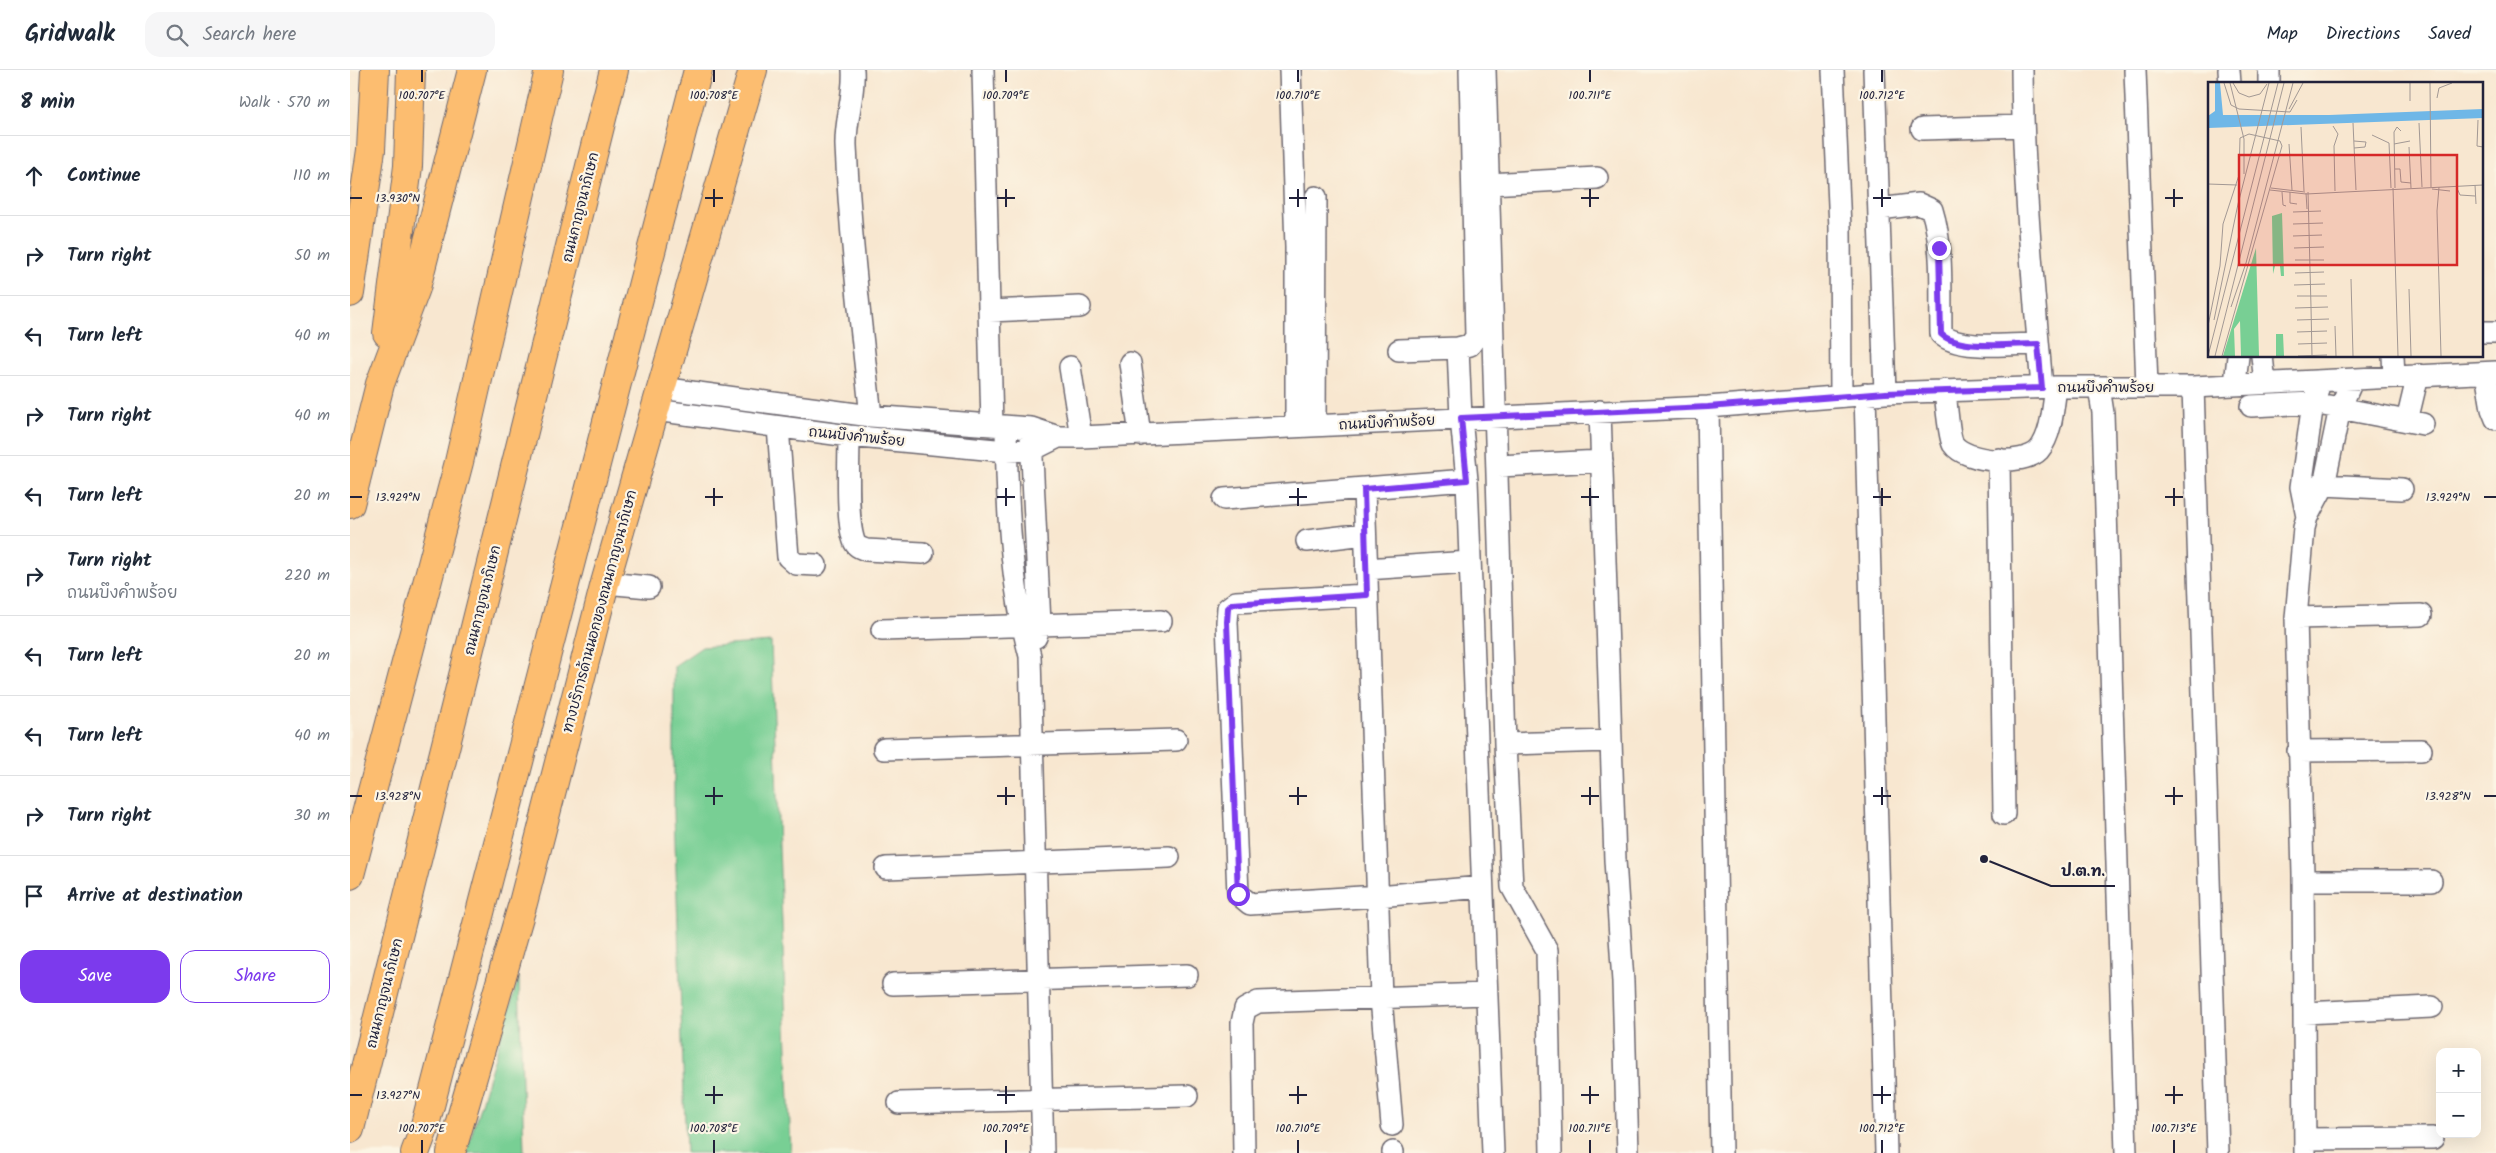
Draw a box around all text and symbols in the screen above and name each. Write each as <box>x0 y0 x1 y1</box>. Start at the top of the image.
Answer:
search box <box>145 12 495 57</box>
text: Gridwalk <box>25 15 115 54</box>
text: Search here <box>203 20 296 50</box>
text: Map <box>2266 20 2298 49</box>
text: Directions <box>2326 20 2400 49</box>
text: Saved <box>2428 20 2471 49</box>
icon: search <box>163 21 191 49</box>
inset map <box>2208 82 2484 358</box>
text: 8 min <box>20 86 75 119</box>
text: 100.707°E <box>399 86 446 105</box>
text: 100.708°E <box>690 86 739 105</box>
text: 100.709°E <box>982 86 1031 105</box>
text: 100.710°E <box>1275 86 1321 105</box>
text: 100.711°E <box>1569 86 1612 105</box>
text: 100.712°E <box>1859 86 1906 105</box>
text: Walk · 570 m <box>239 90 330 115</box>
street label: ถนนกาญจนาภิเษก <box>557 150 605 265</box>
text: Continue <box>67 161 140 191</box>
icon: ahead <box>20 162 48 190</box>
text: 110 m <box>293 163 330 188</box>
text: 13.930°N <box>376 189 420 208</box>
route end <box>1928 237 1951 260</box>
text: Turn right <box>67 241 152 271</box>
icon: right <box>20 242 48 270</box>
text: 50 m <box>294 243 330 268</box>
text: Turn left <box>67 321 142 351</box>
icon: left <box>20 322 48 350</box>
text: 40 m <box>294 323 330 348</box>
street label: ถนนบึงคำพร้อย <box>2058 377 2154 399</box>
text: Turn right <box>67 401 152 431</box>
icon: right <box>20 402 48 430</box>
text: 40 m <box>294 403 330 428</box>
street label: ถนนบึงคำพร้อย <box>1338 409 1436 437</box>
street label: ถนนบึงคำพร้อย <box>808 421 906 453</box>
text: Turn left <box>67 481 142 511</box>
icon: left <box>20 482 48 510</box>
text: 20 m <box>294 483 330 508</box>
street label: ทางบริการด้านนอกของถนนกาญจนาภิเษก <box>557 487 643 735</box>
text: 13.929°N <box>376 488 420 507</box>
text: 13.929°N <box>2426 488 2470 507</box>
street label: ถนนกาญจนาภิเษก <box>459 543 507 658</box>
text: Turn right <box>67 546 152 576</box>
icon: right <box>20 562 48 590</box>
text: 220 m <box>284 563 330 588</box>
text: ถนนบึงคำพร้อย <box>67 581 178 606</box>
text: Turn left <box>67 641 142 671</box>
icon: left <box>20 642 48 670</box>
text: 20 m <box>294 643 330 668</box>
text: Turn left <box>67 721 142 751</box>
icon: left <box>20 722 48 750</box>
text: 40 m <box>294 723 330 748</box>
text: 13.928°N <box>375 787 421 806</box>
text: 13.928°N <box>2425 787 2471 806</box>
text: Turn right <box>67 801 152 831</box>
icon: right <box>20 802 48 830</box>
text: 30 m <box>294 803 330 828</box>
callout: ป.ต.ท. <box>2051 856 2115 886</box>
text: ป.ต.ท. <box>2061 860 2105 884</box>
text: Arrive at destination <box>67 881 243 911</box>
icon: arrive <box>20 882 48 910</box>
route start <box>1227 883 1250 906</box>
street label: ถนนกาญจนาภิเษก <box>361 936 409 1051</box>
button: Save <box>20 950 170 1003</box>
button: Share <box>180 950 330 1003</box>
map controls <box>2436 1048 2481 1138</box>
button: + <box>2436 1048 2481 1093</box>
text: 13.927°N <box>376 1086 420 1105</box>
button: − <box>2436 1093 2481 1138</box>
text: 100.707°E <box>399 1119 446 1138</box>
text: 100.708°E <box>690 1119 739 1138</box>
text: 100.709°E <box>982 1119 1031 1138</box>
text: 100.710°E <box>1275 1119 1321 1138</box>
text: 100.711°E <box>1569 1119 1612 1138</box>
text: 100.712°E <box>1859 1119 1906 1138</box>
text: 100.713°E <box>2151 1119 2198 1138</box>

